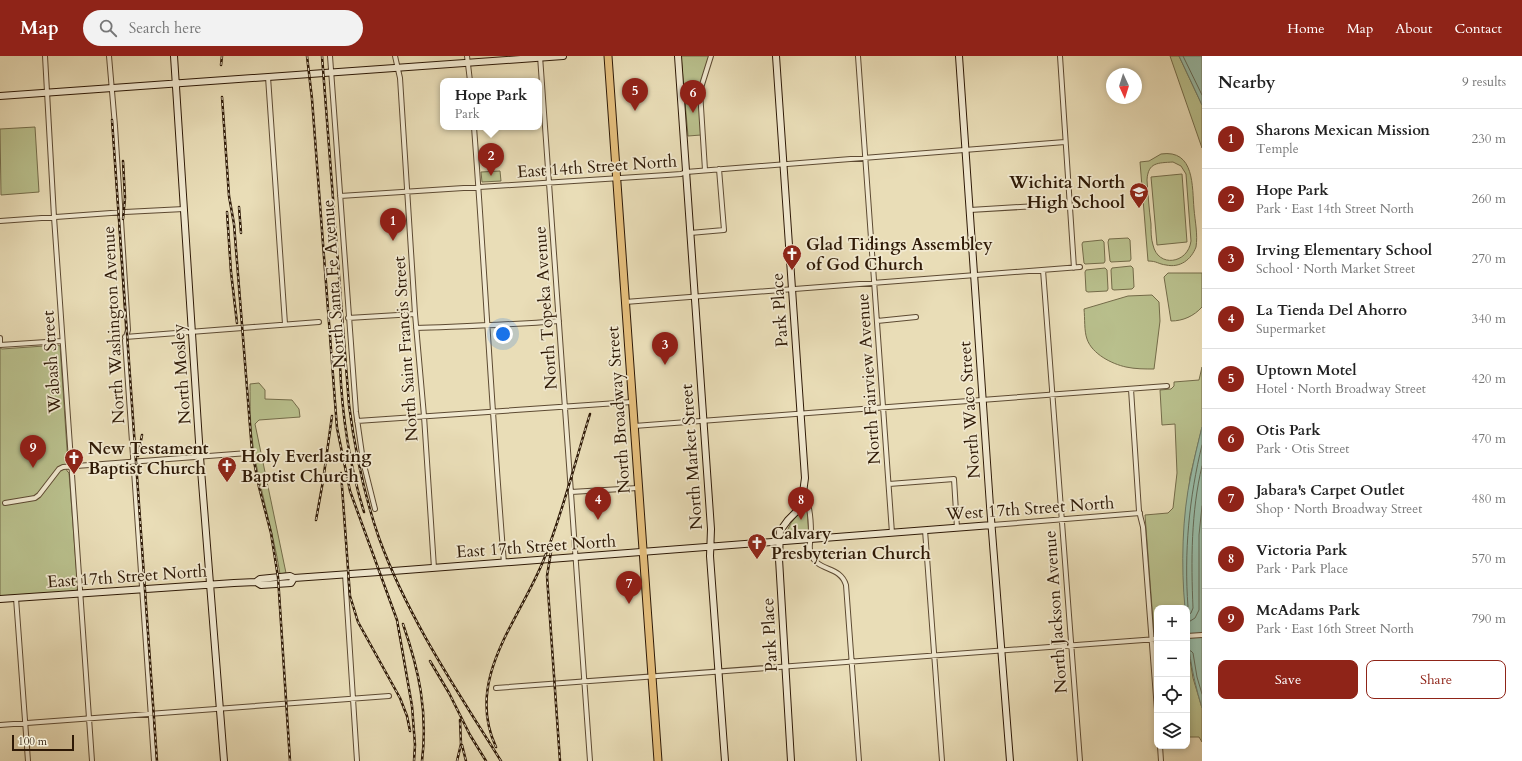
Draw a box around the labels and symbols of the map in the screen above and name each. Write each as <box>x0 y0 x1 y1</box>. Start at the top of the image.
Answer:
north arrow <box>1106 68 1142 104</box>
pin: 5 <box>622 78 648 111</box>
pin: 6 <box>680 80 706 113</box>
pin: 2 <box>478 143 504 176</box>
street label: East 14th Street North <box>516 149 678 184</box>
place label: Wichita North High School <box>1008 171 1125 214</box>
school or university icon: Wichita North High School <box>1128 181 1150 209</box>
street label: North Santa Fe Avenue <box>316 199 351 369</box>
pin: 1 <box>380 208 406 241</box>
street label: North Washington Avenue <box>97 225 130 425</box>
street label: North Topeka Avenue <box>528 226 563 390</box>
place label: Glad Tidings Assembley of God Church <box>806 233 993 276</box>
church icon: Glad Tidings Assembley of God Church <box>781 243 803 271</box>
street label: North Saint Francis Street <box>387 255 423 443</box>
street label: Park Place <box>765 272 794 348</box>
street label: North Fairview Avenue <box>851 293 886 465</box>
street label: Wabash Street <box>36 309 67 415</box>
street label: North Mosley <box>167 323 196 425</box>
your location <box>493 324 513 344</box>
street label: North Broadway Street <box>601 325 636 495</box>
pin: 3 <box>652 332 678 365</box>
street label: North Waco Street <box>953 340 986 479</box>
street label: North Market Street <box>675 383 708 531</box>
pin: 9 <box>20 435 46 468</box>
place label: New Testament Baptist Church <box>88 437 209 480</box>
place label: Holy Everlasting Baptist Church <box>241 445 372 488</box>
church icon: New Testament Baptist Church <box>63 447 85 475</box>
church icon: Holy Everlasting Baptist Church <box>216 455 238 483</box>
pin: 4 <box>585 487 611 520</box>
pin: 8 <box>788 487 814 520</box>
street label: West 17th Street North <box>944 491 1116 526</box>
place label: Calvary Presbyterian Church <box>771 522 931 565</box>
street label: East 17th Street North <box>455 529 617 564</box>
street label: North Jackson Avenue <box>1038 530 1073 694</box>
church icon: Calvary Presbyterian Church <box>746 532 768 560</box>
street label: East 17th Street North <box>46 559 208 594</box>
pin: 7 <box>616 571 642 604</box>
street label: Park Place <box>756 597 783 673</box>
scale bar <box>12 733 74 752</box>

